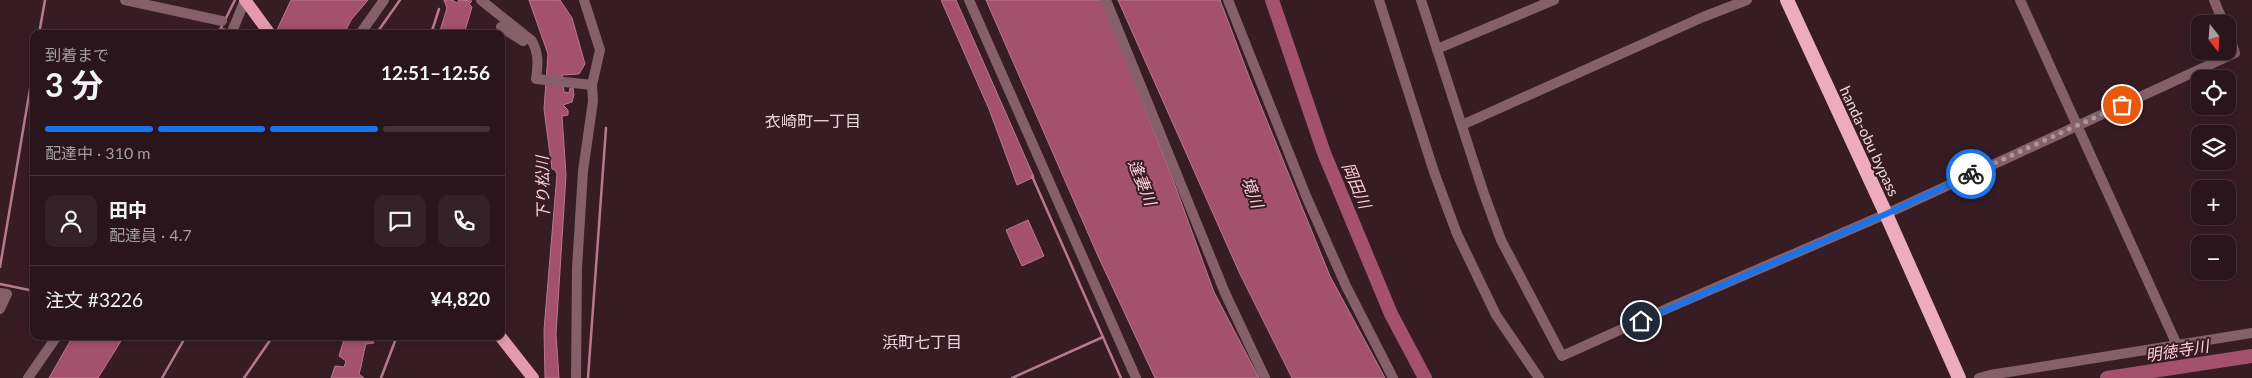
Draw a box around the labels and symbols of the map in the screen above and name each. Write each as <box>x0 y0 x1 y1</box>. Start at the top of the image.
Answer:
north arrow <box>2191 15 2236 60</box>
street label: handa-obu bypass <box>1837 83 1903 199</box>
pin <box>2101 84 2143 126</box>
district label: 衣崎町一丁目 <box>765 111 861 130</box>
courier <box>1946 149 1996 199</box>
water label: 下り松川 <box>532 154 552 220</box>
water label: 逢妻川 <box>1125 156 1162 210</box>
water label: 岡田川 <box>1339 159 1376 213</box>
water label: 境川 <box>1238 174 1268 212</box>
pin <box>1620 300 1662 342</box>
district label: 浜町七丁目 <box>882 332 962 351</box>
water label: 明徳寺川 <box>2144 335 2212 364</box>

